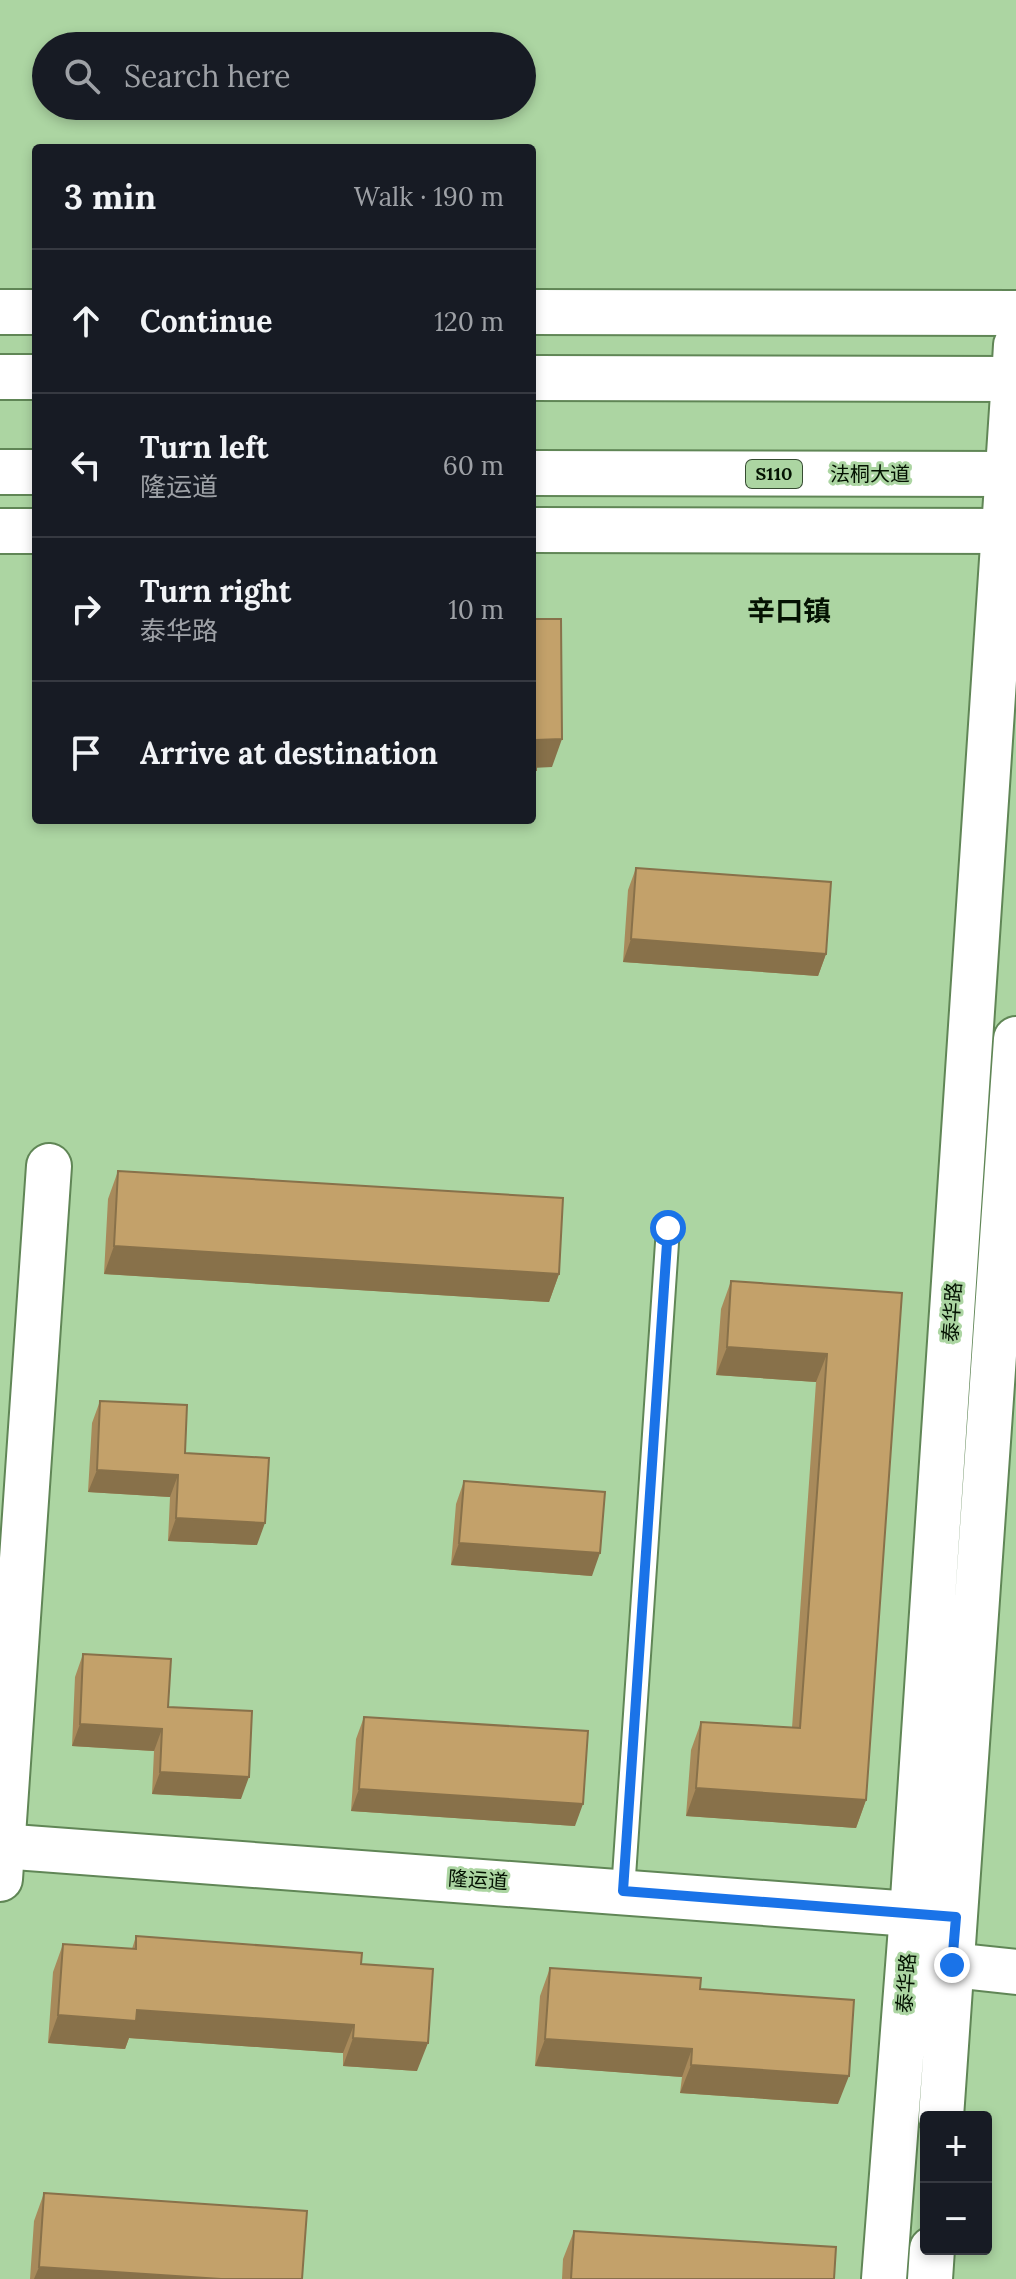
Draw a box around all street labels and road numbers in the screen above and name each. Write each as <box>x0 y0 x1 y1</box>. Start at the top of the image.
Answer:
road number: S110 <box>746 460 802 488</box>
street label: 法桐大道 <box>830 461 910 486</box>
street label: 泰华路 <box>937 1281 966 1343</box>
street label: 隆运道 <box>447 1865 509 1894</box>
street label: 泰华路 <box>891 1952 920 2014</box>

